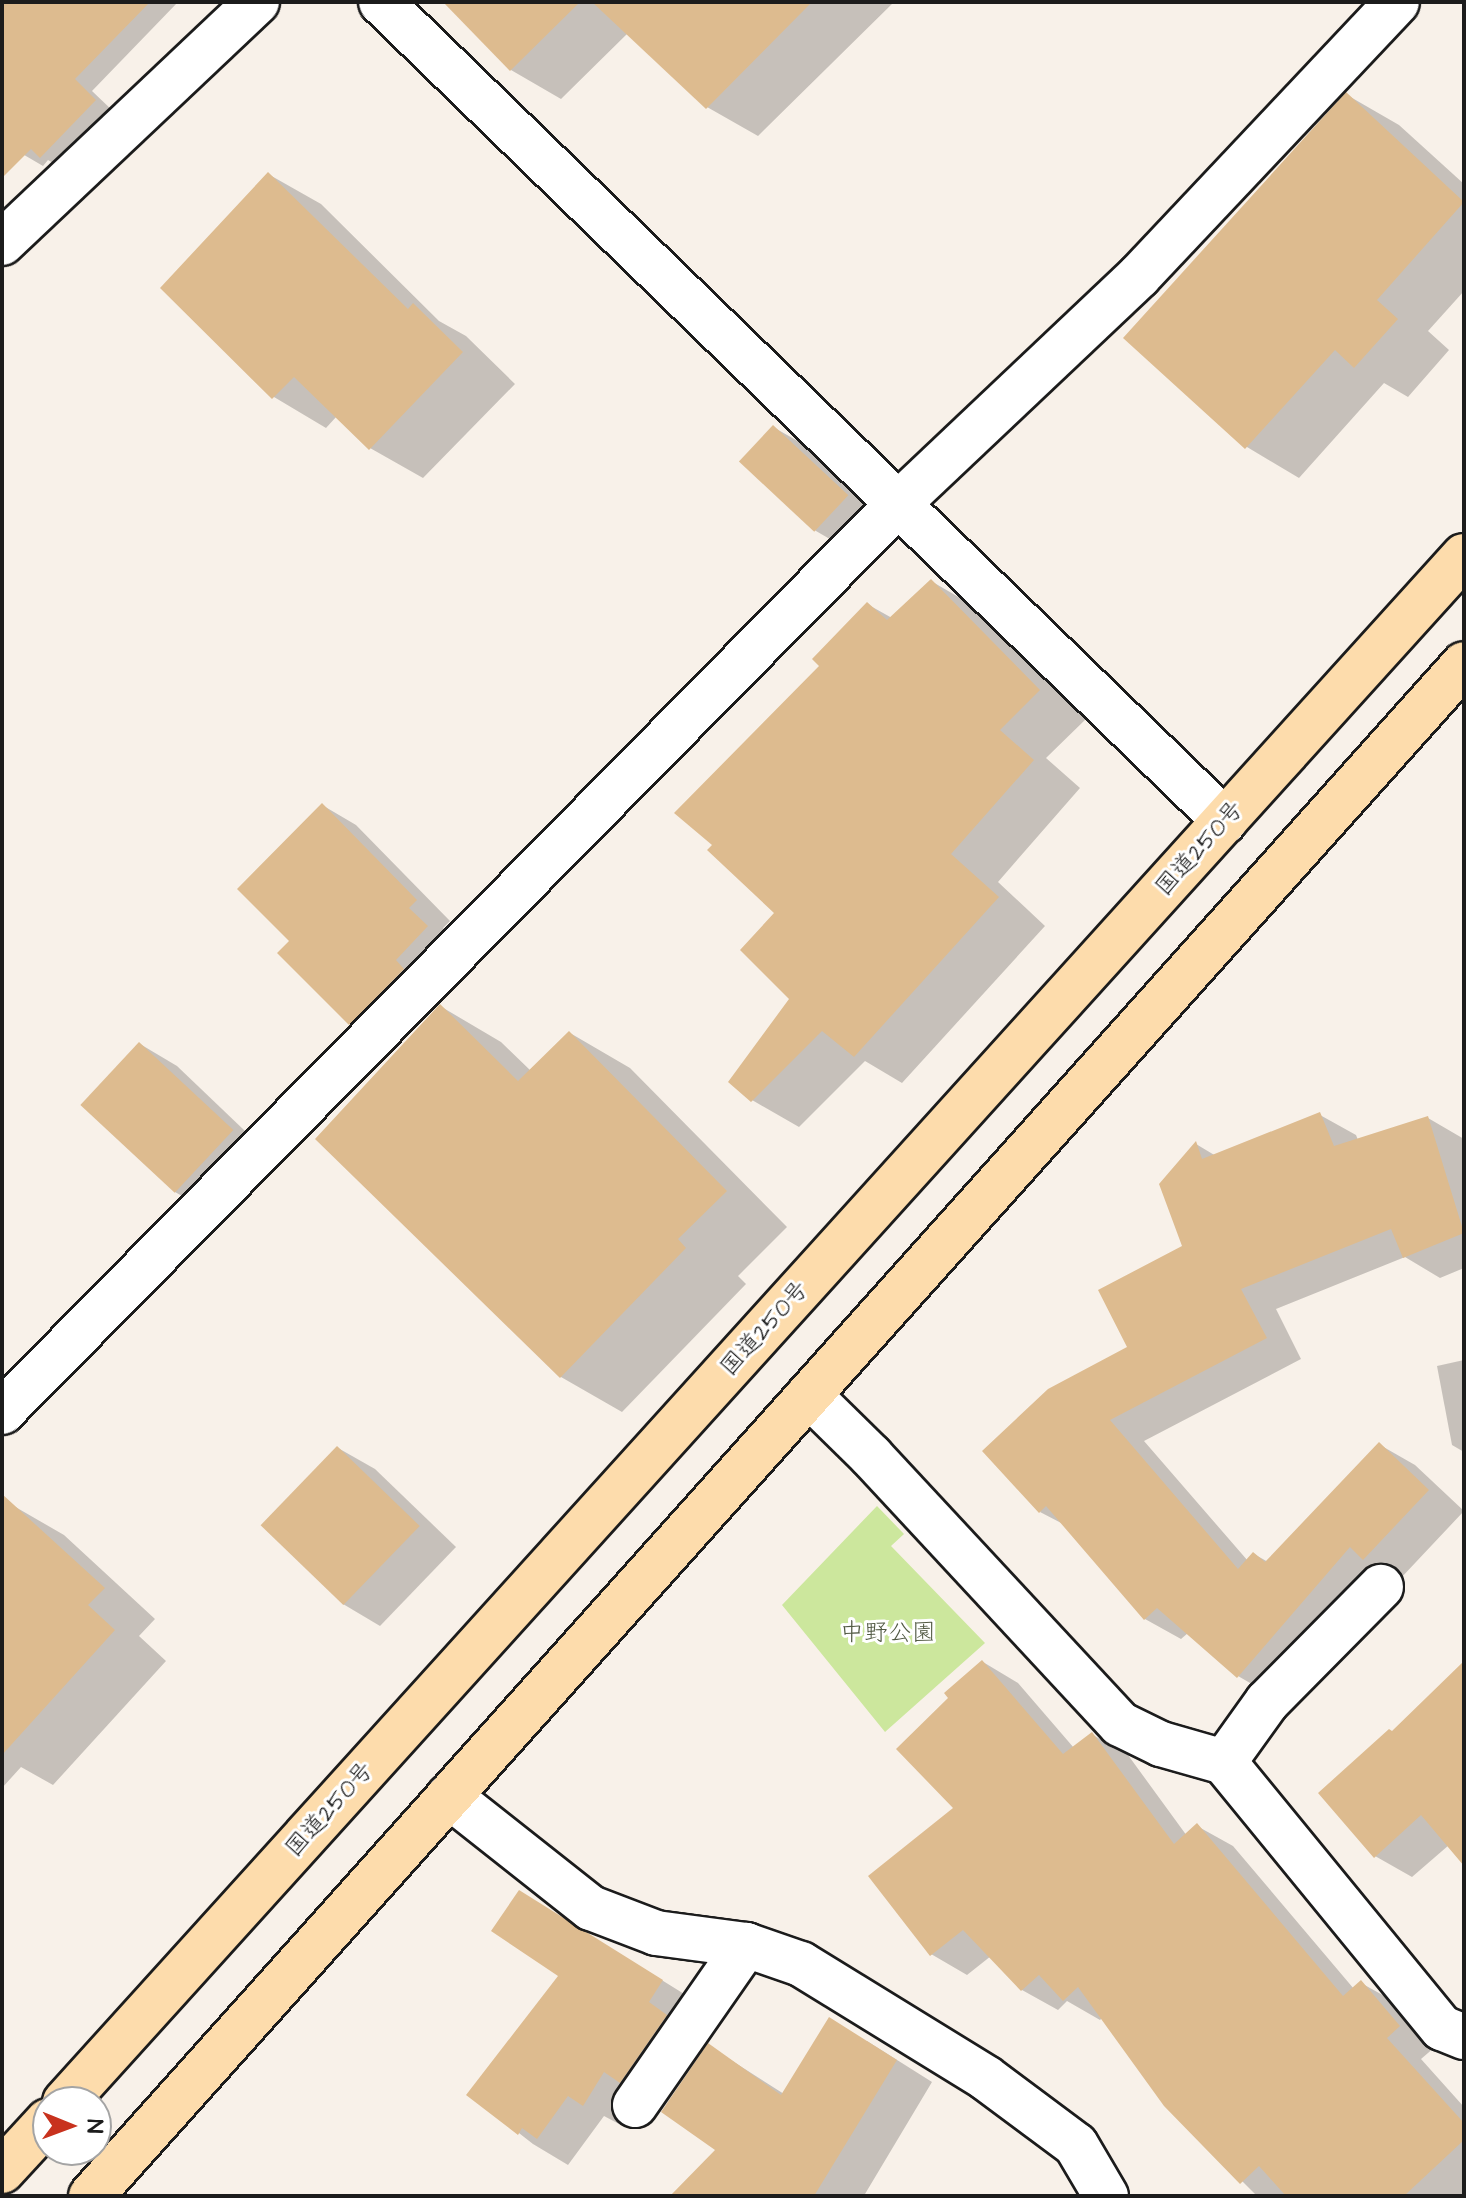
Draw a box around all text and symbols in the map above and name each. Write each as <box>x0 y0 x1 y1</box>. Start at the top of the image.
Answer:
street label: 国道250号 <box>1150 796 1250 902</box>
street label: 国道250号 <box>715 1276 815 1382</box>
park label: 中野公園 <box>840 1620 936 1648</box>
street label: 国道250号 <box>280 1757 380 1863</box>
north arrow <box>32 2086 112 2166</box>
text: N <box>79 2119 110 2134</box>

